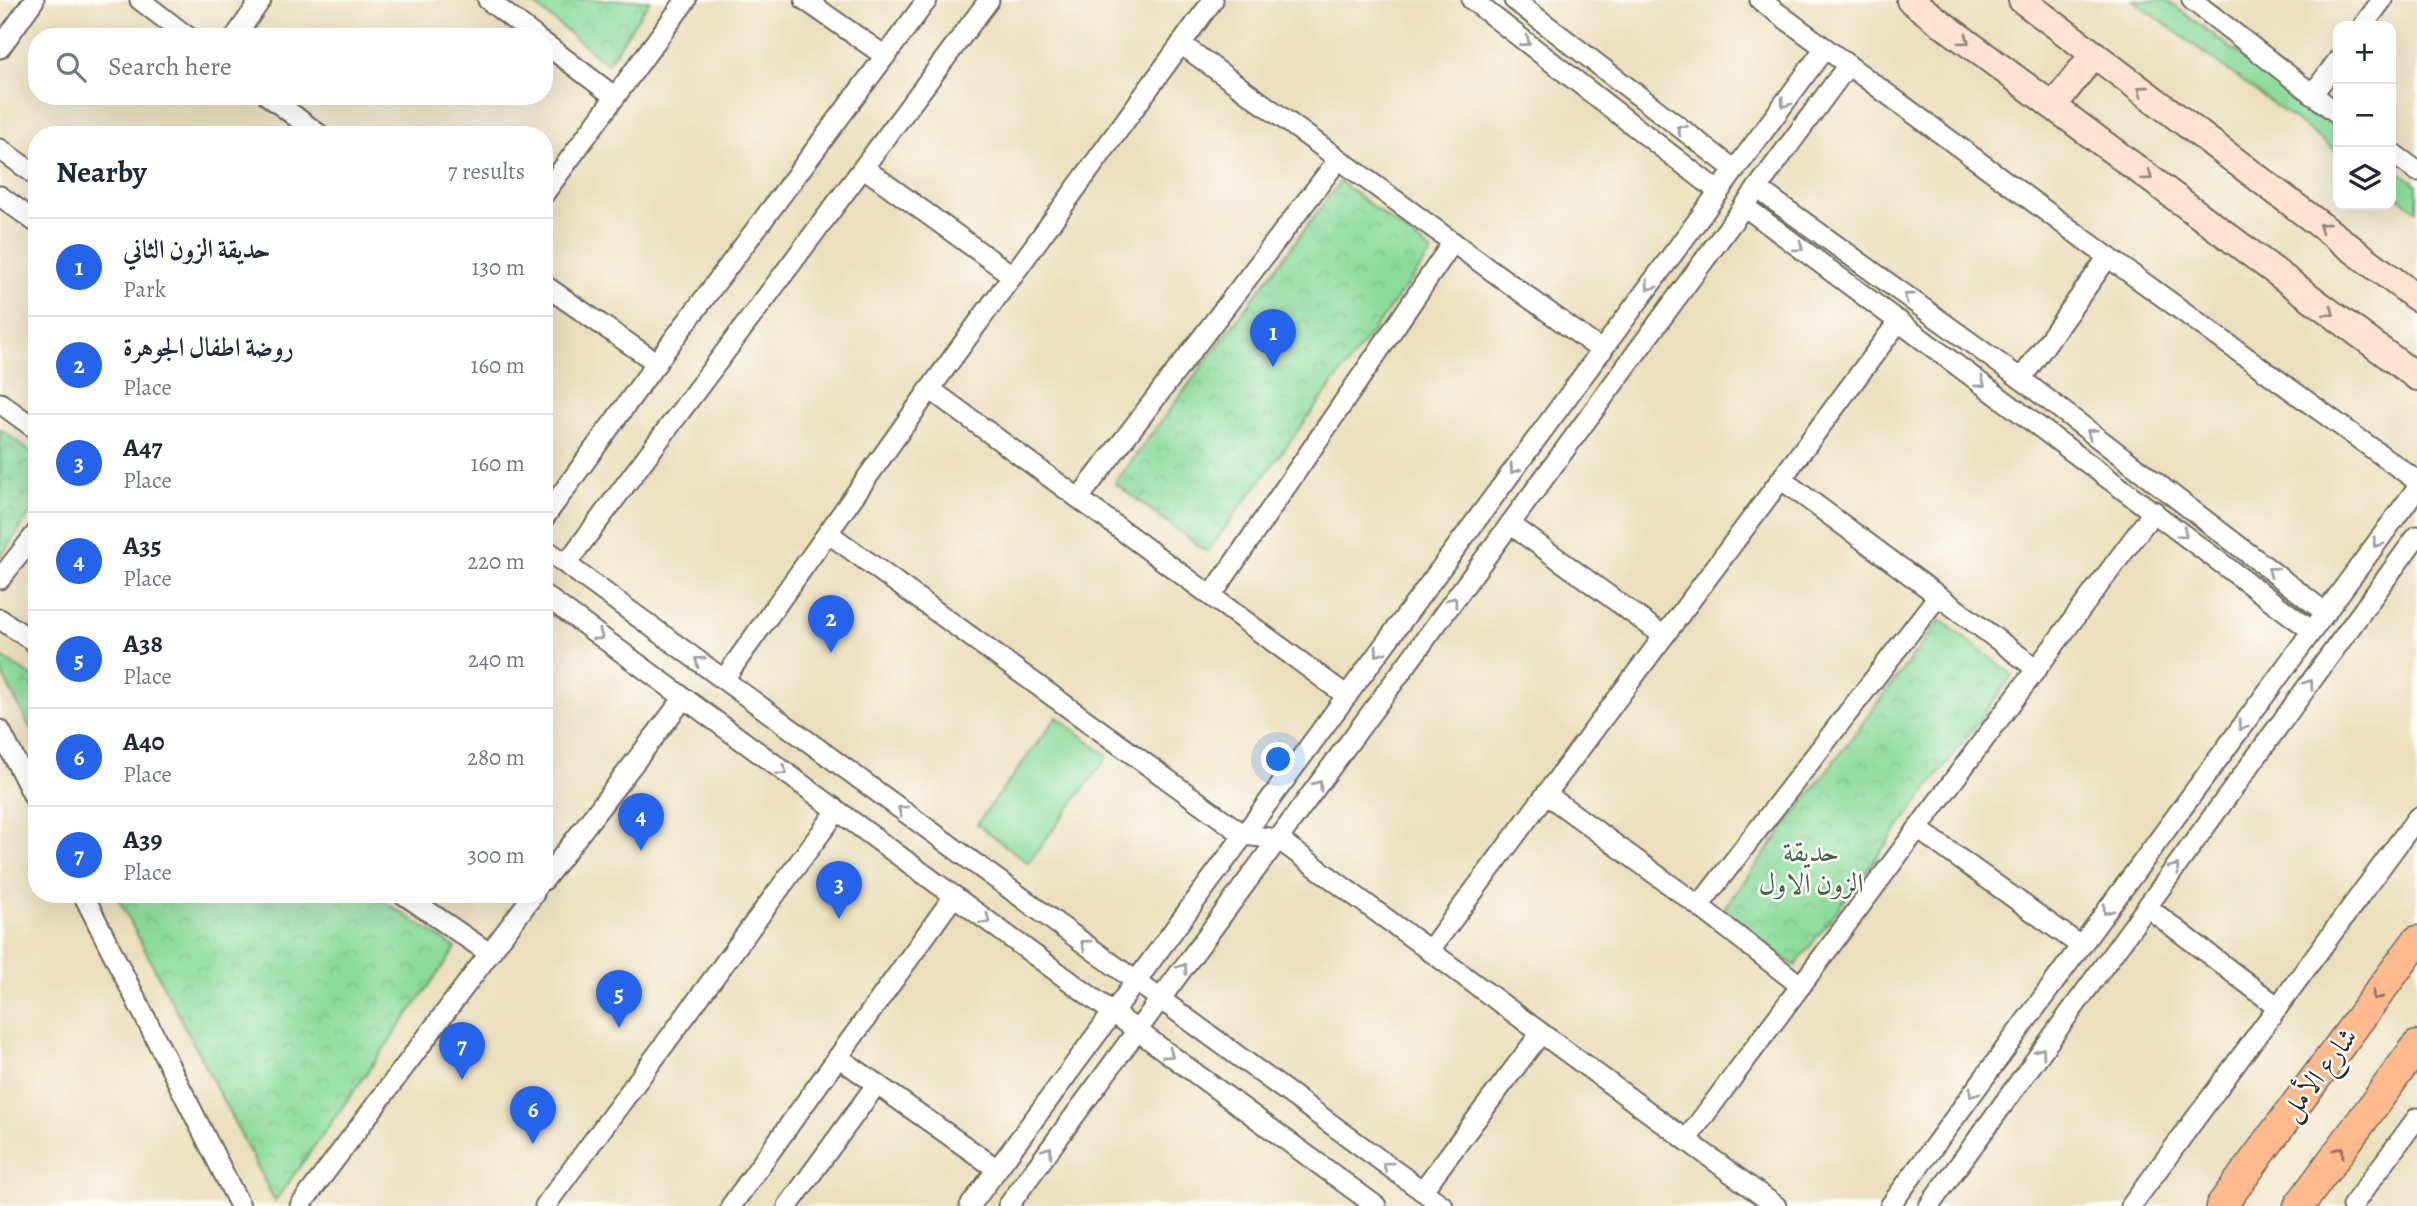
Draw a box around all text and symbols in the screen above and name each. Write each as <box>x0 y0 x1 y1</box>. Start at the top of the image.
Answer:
map controls <box>2333 21 2396 210</box>
button: + <box>2333 21 2396 84</box>
search box <box>28 28 553 105</box>
one-way arrow <box>1958 32 1970 44</box>
one-way arrow <box>1519 33 1531 46</box>
icon: search <box>52 48 90 86</box>
text: Search here <box>108 49 232 84</box>
button: − <box>2333 84 2396 147</box>
one-way arrow <box>2137 86 2150 98</box>
one-way arrow <box>1780 95 1793 107</box>
one-way arrow <box>1676 124 1688 137</box>
button: layers <box>2333 147 2396 210</box>
text: Nearby <box>56 152 147 192</box>
text: 7 results <box>448 156 525 187</box>
one-way arrow <box>2140 167 2153 180</box>
one-way arrow <box>2319 223 2331 235</box>
text: حديقة الزون الثاني <box>123 232 270 267</box>
one-way arrow <box>1791 238 1804 251</box>
text: 1 <box>75 252 83 283</box>
text: 130 m <box>472 252 525 283</box>
text: Park <box>123 274 166 305</box>
one-way arrow <box>1645 278 1658 291</box>
one-way arrow <box>1903 293 1916 306</box>
one-way arrow <box>2323 304 2335 316</box>
pin: 1 <box>1250 309 1296 367</box>
text: روضة اطفال الجوهرة <box>123 330 294 365</box>
text: 2 <box>73 350 85 381</box>
text: 160 m <box>471 350 525 381</box>
text: Place <box>123 372 172 403</box>
one-way arrow <box>1973 374 1986 387</box>
one-way arrow <box>2086 428 2099 441</box>
text: A47 <box>123 430 163 465</box>
text: 3 <box>74 448 84 479</box>
text: 160 m <box>471 448 525 479</box>
one-way arrow <box>1510 461 1523 474</box>
text: Place <box>123 465 172 496</box>
one-way arrow <box>2175 525 2188 538</box>
text: A35 <box>123 528 162 563</box>
one-way arrow <box>2372 535 2385 548</box>
text: 4 <box>74 546 84 577</box>
text: 220 m <box>467 546 525 577</box>
text: Place <box>123 563 172 594</box>
one-way arrow <box>2267 567 2279 579</box>
pin: 2 <box>808 595 854 653</box>
one-way arrow <box>1445 597 1457 609</box>
text: A38 <box>123 626 163 661</box>
one-way arrow <box>591 628 604 640</box>
text: 5 <box>74 644 84 675</box>
text: 240 m <box>468 644 525 675</box>
one-way arrow <box>1375 644 1388 657</box>
one-way arrow <box>694 656 707 669</box>
text: Place <box>123 661 172 692</box>
one-way arrow <box>2301 679 2313 692</box>
one-way arrow <box>2238 719 2250 731</box>
text: A40 <box>123 724 165 759</box>
text: 6 <box>74 742 84 773</box>
text: 280 m <box>467 742 525 773</box>
your location <box>1261 742 1295 776</box>
text: Place <box>123 759 172 790</box>
one-way arrow <box>775 762 787 775</box>
one-way arrow <box>1310 780 1322 793</box>
pin: 4 <box>618 793 664 851</box>
one-way arrow <box>897 805 910 818</box>
text: A39 <box>123 822 162 857</box>
park label: حديقة الزون الاول <box>1758 833 1864 903</box>
text: 7 <box>74 840 84 871</box>
text: 300 m <box>467 840 525 871</box>
text: Place <box>123 857 172 888</box>
pin: 3 <box>816 861 862 919</box>
one-way arrow <box>2167 863 2179 876</box>
one-way arrow <box>2103 902 2116 915</box>
one-way arrow <box>978 911 991 924</box>
one-way arrow <box>1081 940 1093 953</box>
one-way arrow <box>1175 963 1187 976</box>
pin: 5 <box>596 970 642 1028</box>
one-way arrow <box>2372 988 2385 1001</box>
street label: شارع الأمل <box>2272 1020 2370 1131</box>
pin: 7 <box>439 1022 485 1080</box>
one-way arrow <box>1161 1046 1174 1059</box>
one-way arrow <box>2033 1047 2045 1060</box>
one-way arrow <box>1969 1085 1981 1098</box>
pin: 6 <box>510 1086 556 1144</box>
one-way arrow <box>1040 1146 1052 1159</box>
one-way arrow <box>2331 1146 2344 1159</box>
one-way arrow <box>1383 1161 1395 1174</box>

